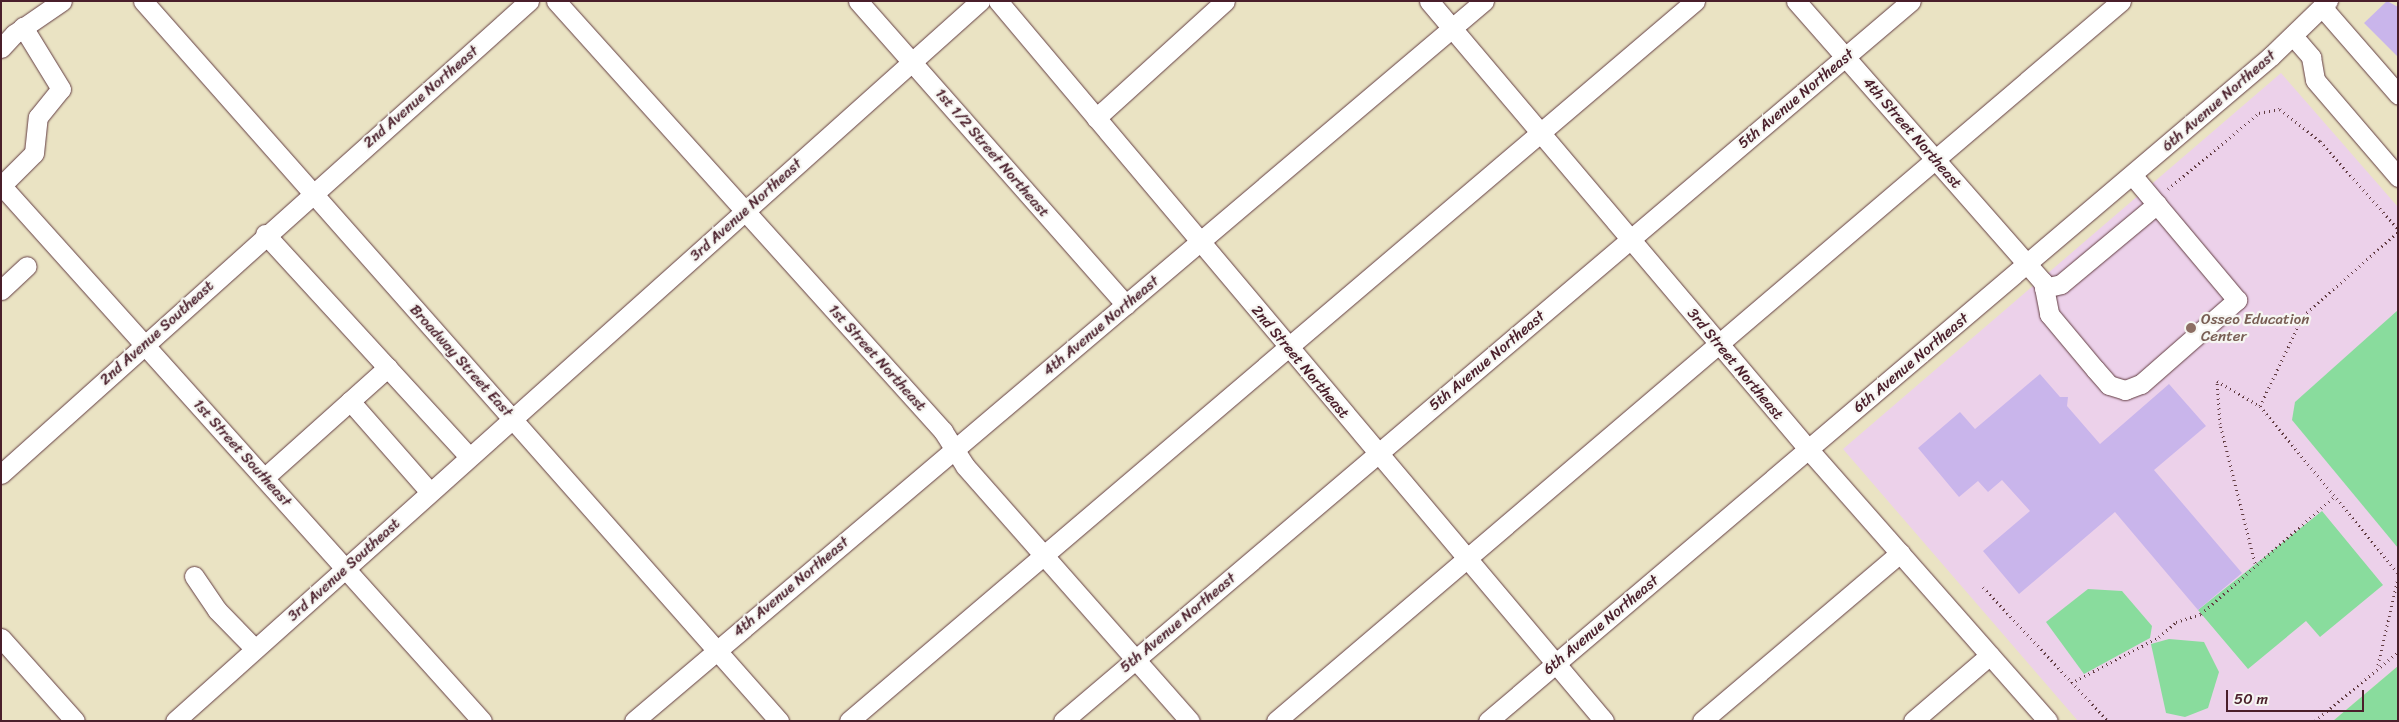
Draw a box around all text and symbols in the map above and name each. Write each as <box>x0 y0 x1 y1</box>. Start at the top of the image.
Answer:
street label: 2nd Avenue Northeast <box>359 42 483 152</box>
street label: 5th Avenue Northeast <box>1734 45 1858 153</box>
street label: 6th Avenue Northeast <box>2158 46 2280 156</box>
street label: 4th Street Northeast <box>1858 73 1966 193</box>
street label: 1st 1/2 Street Northeast <box>931 85 1053 221</box>
street label: 3rd Avenue Northeast <box>686 155 806 265</box>
street label: 4th Avenue Northeast <box>1039 272 1163 380</box>
street label: 2nd Avenue Southeast <box>96 277 218 389</box>
street label: 1st Street Northeast <box>824 300 930 416</box>
street label: Broadway Street East <box>406 301 516 421</box>
street label: 2nd Street Northeast <box>1247 301 1353 423</box>
street label: 3rd Street Northeast <box>1683 304 1787 424</box>
street label: 5th Avenue Northeast <box>1425 307 1549 415</box>
street label: 6th Avenue Northeast <box>1849 309 1973 417</box>
place label: Osseo Education Center <box>2201 310 2309 345</box>
marker: Osseo Education Center <box>2185 322 2197 334</box>
street label: 1st Street Southeast <box>189 396 295 510</box>
street label: 3rd Avenue Southeast <box>284 515 404 625</box>
street label: 4th Avenue Northeast <box>729 533 853 641</box>
street label: 5th Avenue Northeast <box>1116 569 1240 677</box>
street label: 6th Avenue Northeast <box>1539 571 1663 679</box>
scale bar <box>2229 680 2366 712</box>
text: 50 m <box>2234 686 2268 712</box>

